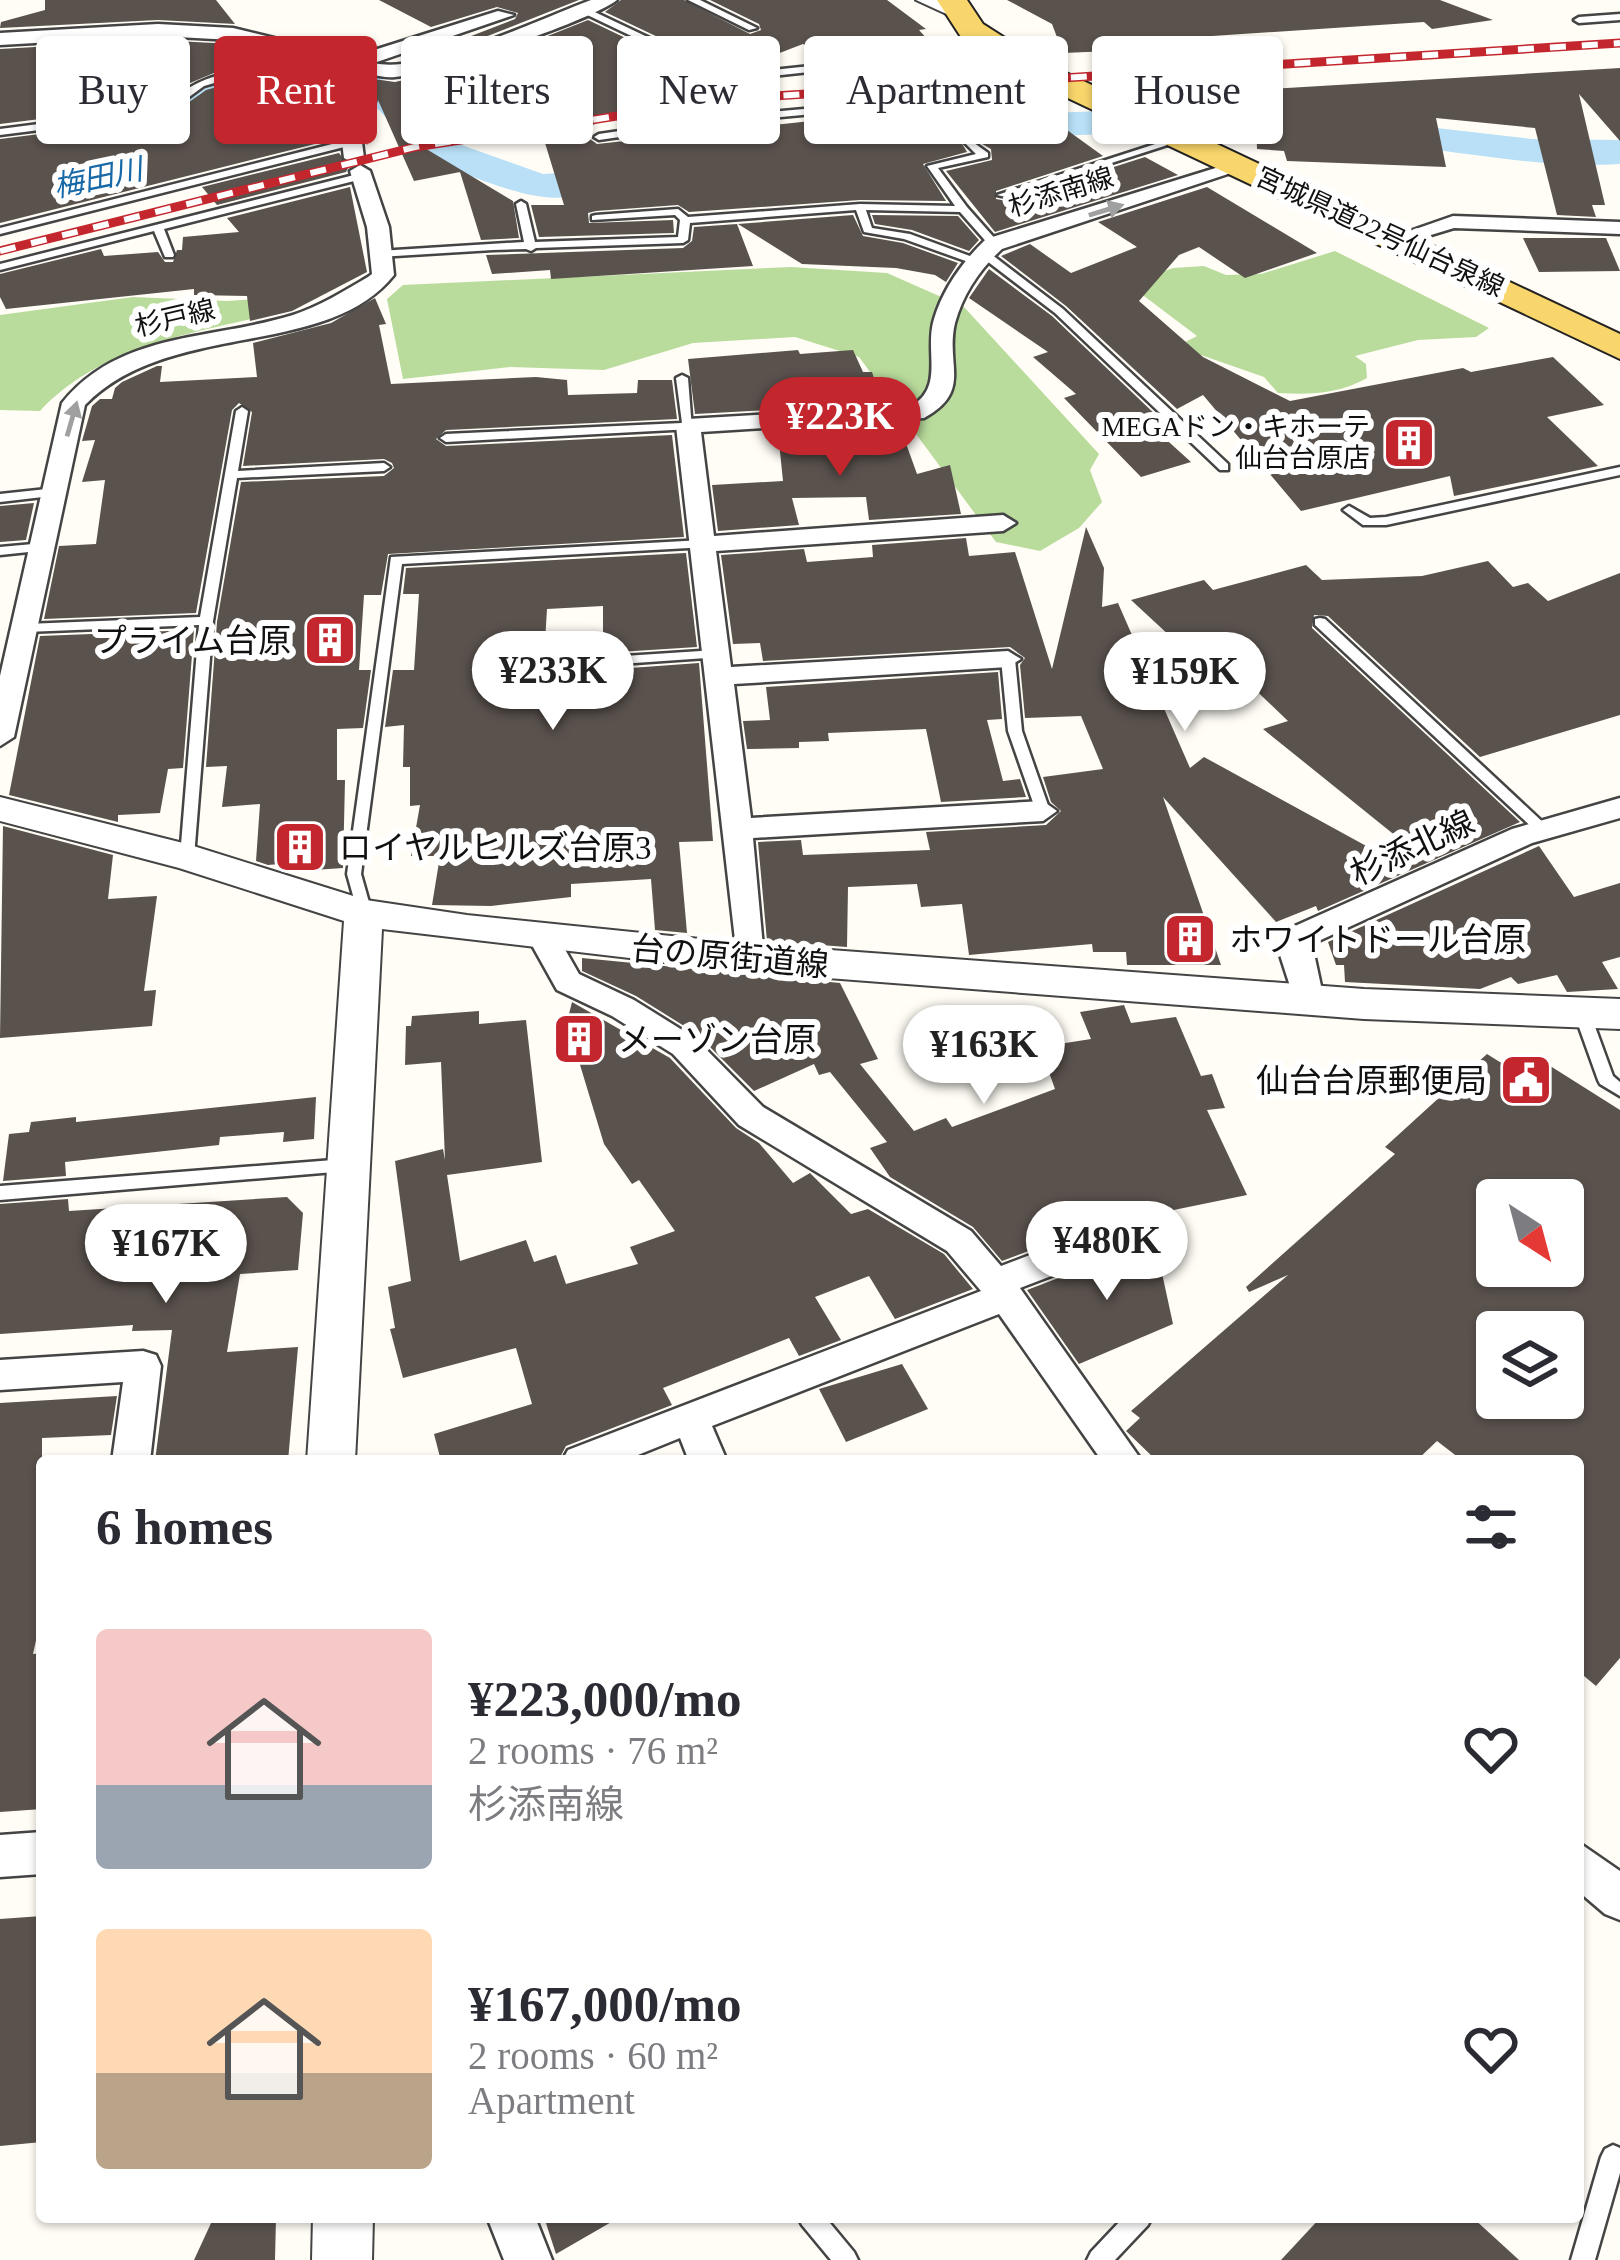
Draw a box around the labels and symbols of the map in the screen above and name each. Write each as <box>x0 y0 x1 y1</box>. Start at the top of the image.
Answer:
water label: 梅田川 <box>50 151 148 203</box>
street label: 宮城県道22号仙台泉線 <box>1251 161 1509 303</box>
street label: 杉添南線 <box>1005 162 1117 222</box>
one-way arrow <box>1088 200 1125 218</box>
street label: 杉戸線 <box>132 294 218 342</box>
pin: ¥223K <box>756 377 924 479</box>
one-way arrow <box>63 400 82 437</box>
place label: MEGAドン・キホーテ 仙台台原店 <box>1102 412 1370 473</box>
building icon: MEGAドン・キホーテ 仙台台原店 <box>1381 415 1437 471</box>
building icon: プライム台原 <box>302 612 358 668</box>
place label: プライム台原 <box>94 623 291 659</box>
pin: ¥233K <box>469 631 637 733</box>
pin: ¥159K <box>1101 632 1269 734</box>
street label: 杉添北線 <box>1345 804 1480 892</box>
building icon: ロイヤルヒルズ台原3 <box>272 819 328 875</box>
place label: ロイヤルヒルズ台原3 <box>339 830 652 866</box>
building icon: ホワイトドール台原 <box>1162 911 1218 967</box>
place label: ホワイトドール台原 <box>1229 922 1526 958</box>
street label: 台の原街道線 <box>630 930 830 984</box>
pin: ¥163K <box>900 1005 1068 1107</box>
building icon: メーゾン台原 <box>551 1011 607 1067</box>
place label: メーゾン台原 <box>618 1022 816 1058</box>
public building icon: 仙台台原郵便局 <box>1498 1052 1554 1108</box>
place label: 仙台台原郵便局 <box>1256 1063 1487 1099</box>
north arrow <box>1476 1179 1584 1287</box>
pin: ¥480K <box>1023 1201 1191 1303</box>
pin: ¥167K <box>82 1204 250 1306</box>

